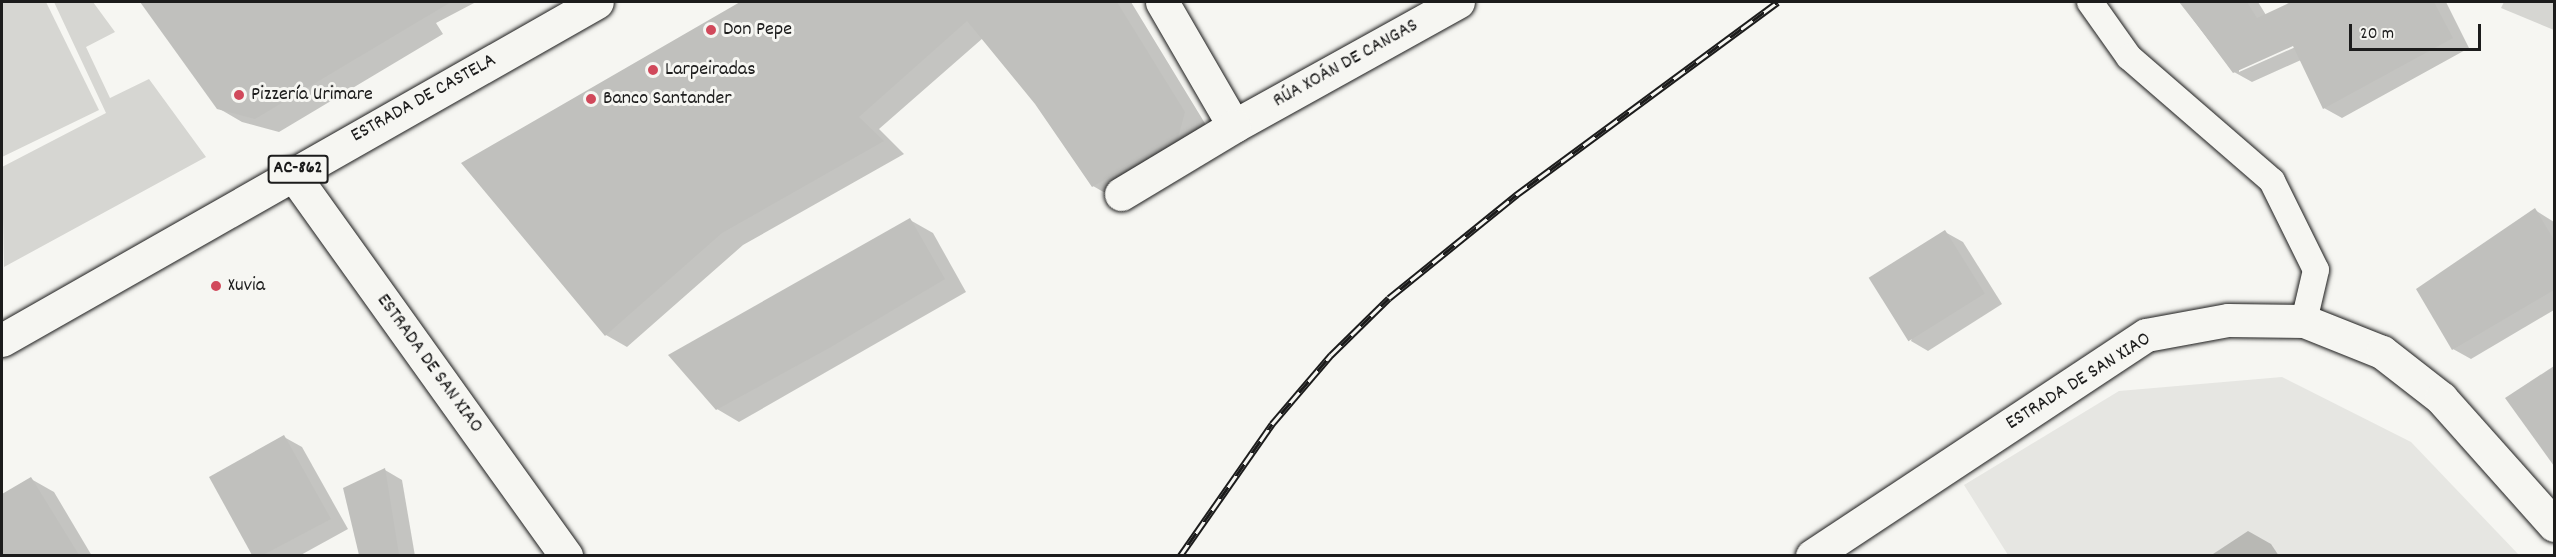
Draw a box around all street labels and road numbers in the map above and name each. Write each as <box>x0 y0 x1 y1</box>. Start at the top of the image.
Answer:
street label: RÚA XOÁN DE CANGAS <box>1269 14 1423 114</box>
street label: ESTRADA DE CASTELA <box>347 49 501 149</box>
road number: AC-862 <box>266 154 330 184</box>
street label: ESTRADA DE SAN XIAO <box>370 290 488 438</box>
street label: ESTRADA DE SAN XIAO <box>2002 328 2156 436</box>

